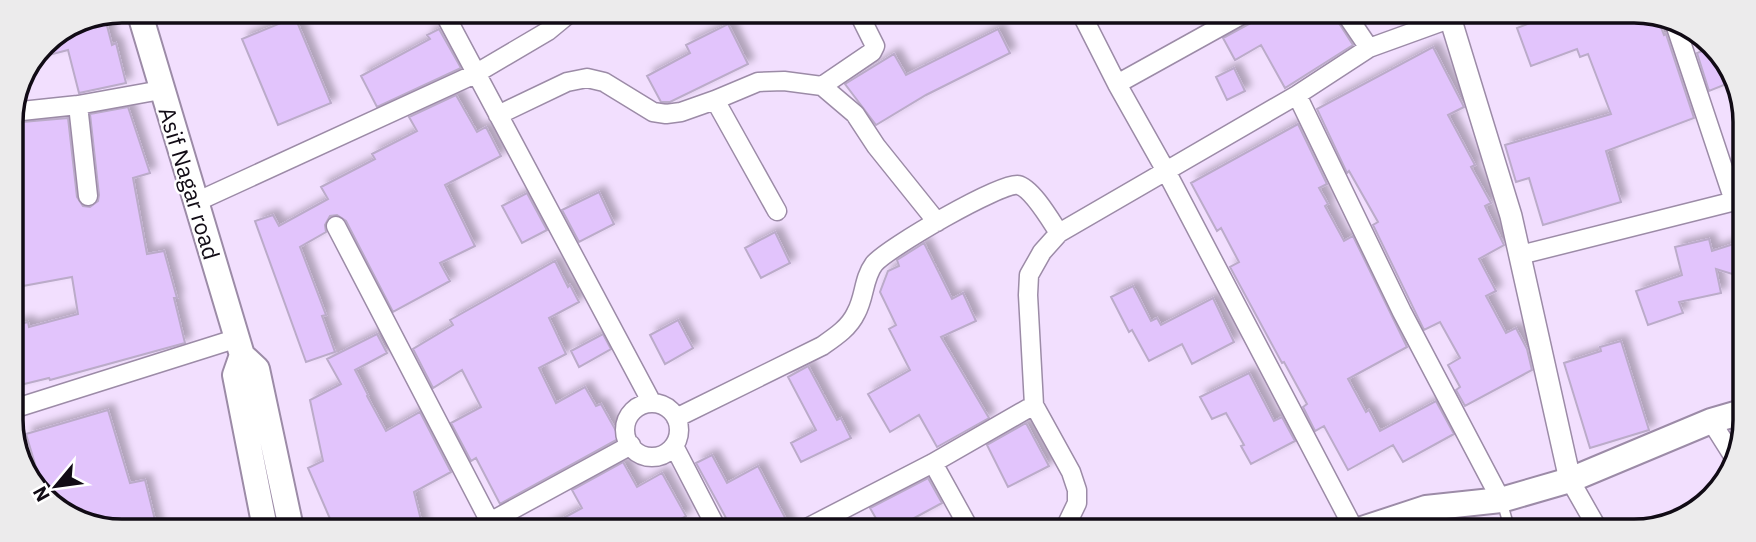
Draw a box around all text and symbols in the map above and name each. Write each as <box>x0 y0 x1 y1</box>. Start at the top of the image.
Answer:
street label: Asif Nagar road <box>153 103 227 263</box>
north arrow <box>21 451 91 521</box>
text: N <box>27 482 55 506</box>

